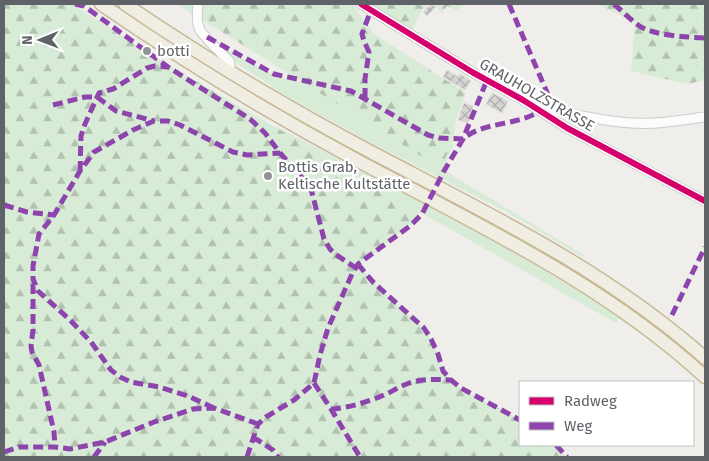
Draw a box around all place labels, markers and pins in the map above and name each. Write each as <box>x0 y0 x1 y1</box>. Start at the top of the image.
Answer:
place label: botti <box>157 42 190 60</box>
marker: botti <box>141 45 153 57</box>
place label: Bottis Grab, Keltische Kultstätte <box>278 158 410 193</box>
marker: Bottis Grab, Keltische Kultstätte <box>262 170 274 182</box>

